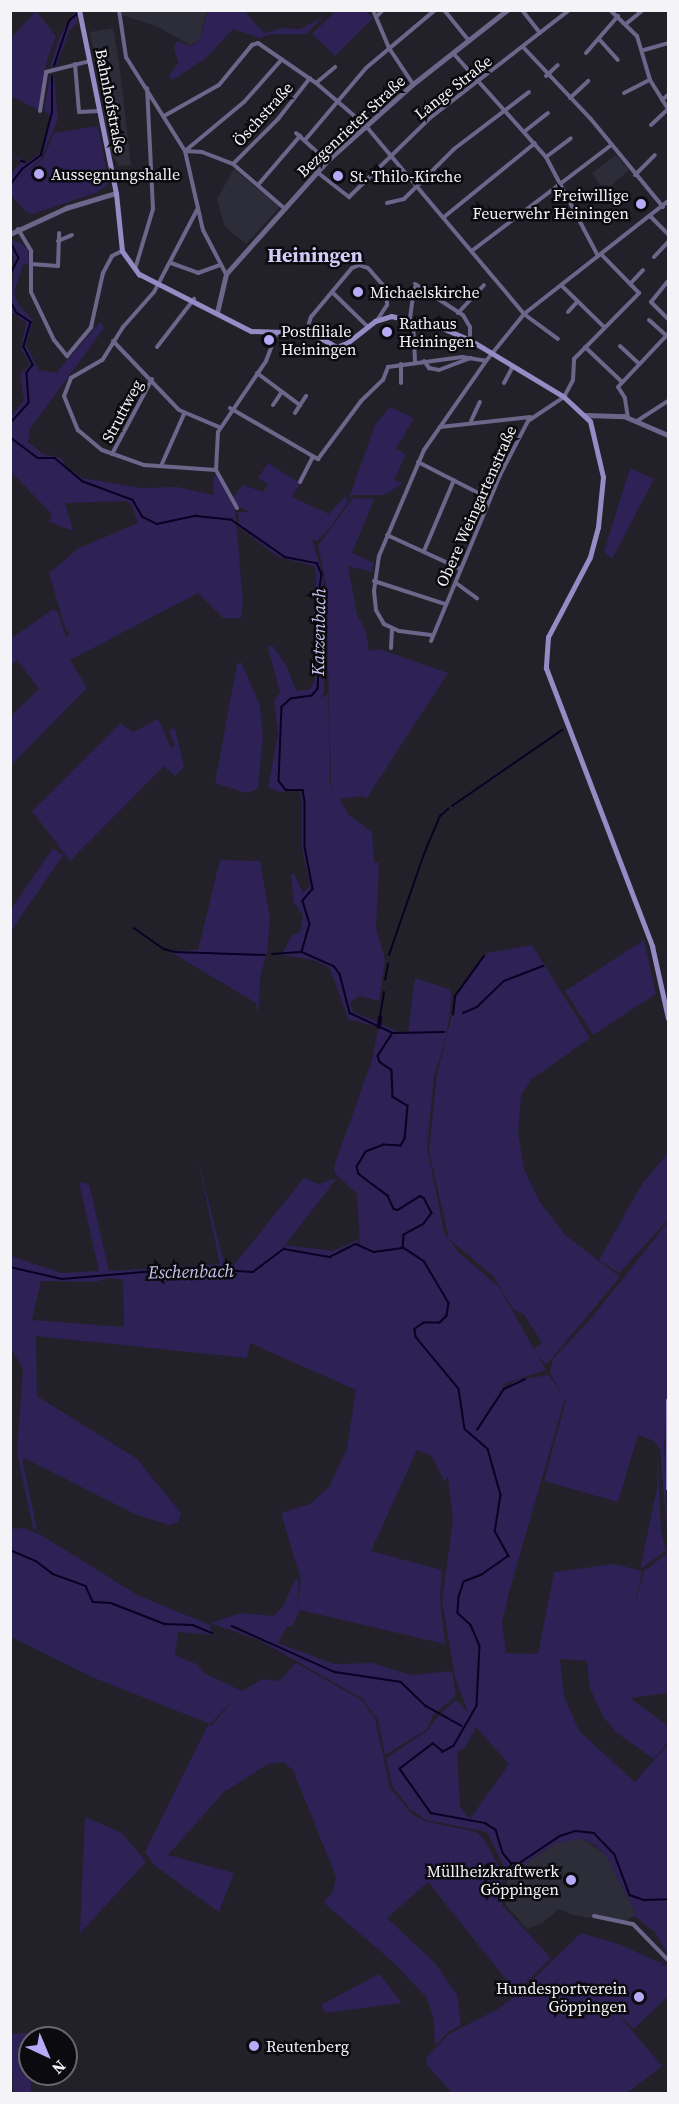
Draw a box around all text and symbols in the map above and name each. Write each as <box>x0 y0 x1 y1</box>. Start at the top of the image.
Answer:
street label: Bahnhofstraße <box>91 47 131 155</box>
street label: Lange Straße <box>410 51 496 123</box>
street label: Bezgenrieter Straße <box>293 71 409 181</box>
street label: Öschstraße <box>229 78 297 150</box>
place label: Aussegnungshalle <box>51 164 180 184</box>
place label: St. Thilo-Kirche <box>350 166 462 186</box>
marker: Aussegnungshalle <box>32 167 46 181</box>
marker: St. Thilo-Kirche <box>331 169 345 183</box>
place label: Freiwillige Feuerwehr Heiningen <box>473 185 629 223</box>
marker: Freiwillige Feuerwehr Heiningen <box>634 197 648 211</box>
district label: Heiningen <box>267 243 363 267</box>
place label: Michaelskirche <box>370 282 480 302</box>
marker: Michaelskirche <box>351 285 365 299</box>
place label: Rathaus Heiningen <box>399 313 474 351</box>
place label: Postfiliale Heiningen <box>281 321 356 359</box>
marker: Rathaus Heiningen <box>380 325 394 339</box>
marker: Postfiliale Heiningen <box>262 333 276 347</box>
street label: Struttweg <box>97 376 147 446</box>
street label: Obere Weingartenstraße <box>432 422 520 590</box>
water label: Katzenbach <box>307 588 331 676</box>
water label: Eschenbach <box>148 1260 234 1284</box>
place label: Müllheizkraftwerk Göppingen <box>427 1861 559 1899</box>
marker: Müllheizkraftwerk Göppingen <box>564 1873 578 1887</box>
place label: Hundesportverein Göppingen <box>496 1978 627 2016</box>
marker: Hundesportverein Göppingen <box>632 1990 646 2004</box>
north arrow <box>18 2026 78 2086</box>
place label: Reutenberg <box>266 2036 349 2056</box>
marker: Reutenberg <box>247 2039 261 2053</box>
text: N <box>47 2056 71 2079</box>

